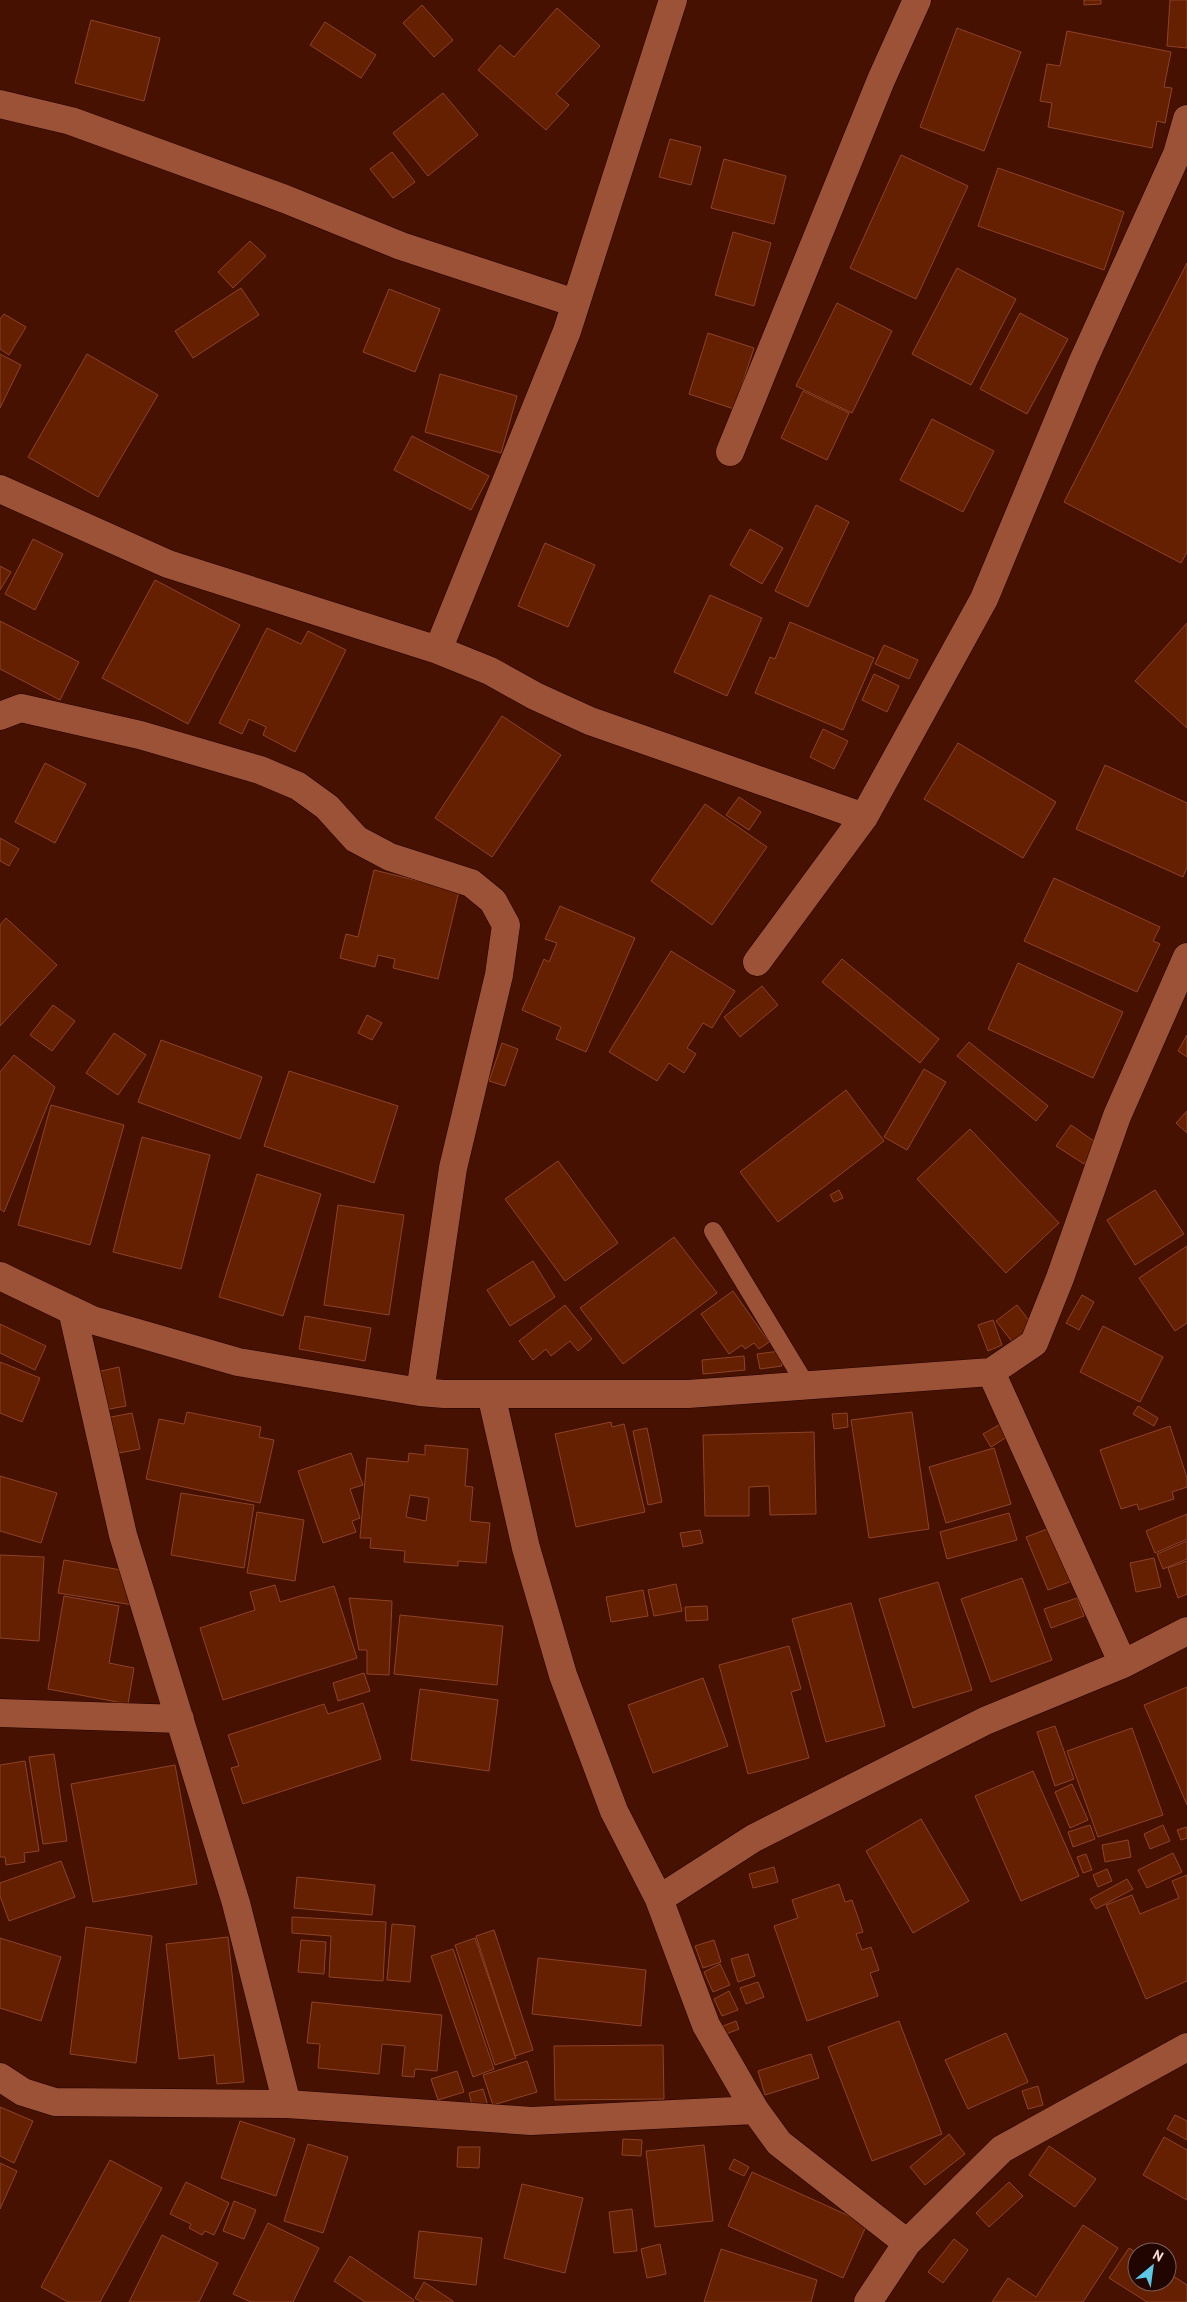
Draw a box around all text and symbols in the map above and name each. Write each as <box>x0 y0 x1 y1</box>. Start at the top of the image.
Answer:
north arrow <box>1127 2242 1177 2292</box>
text: N <box>1150 2246 1167 2266</box>

